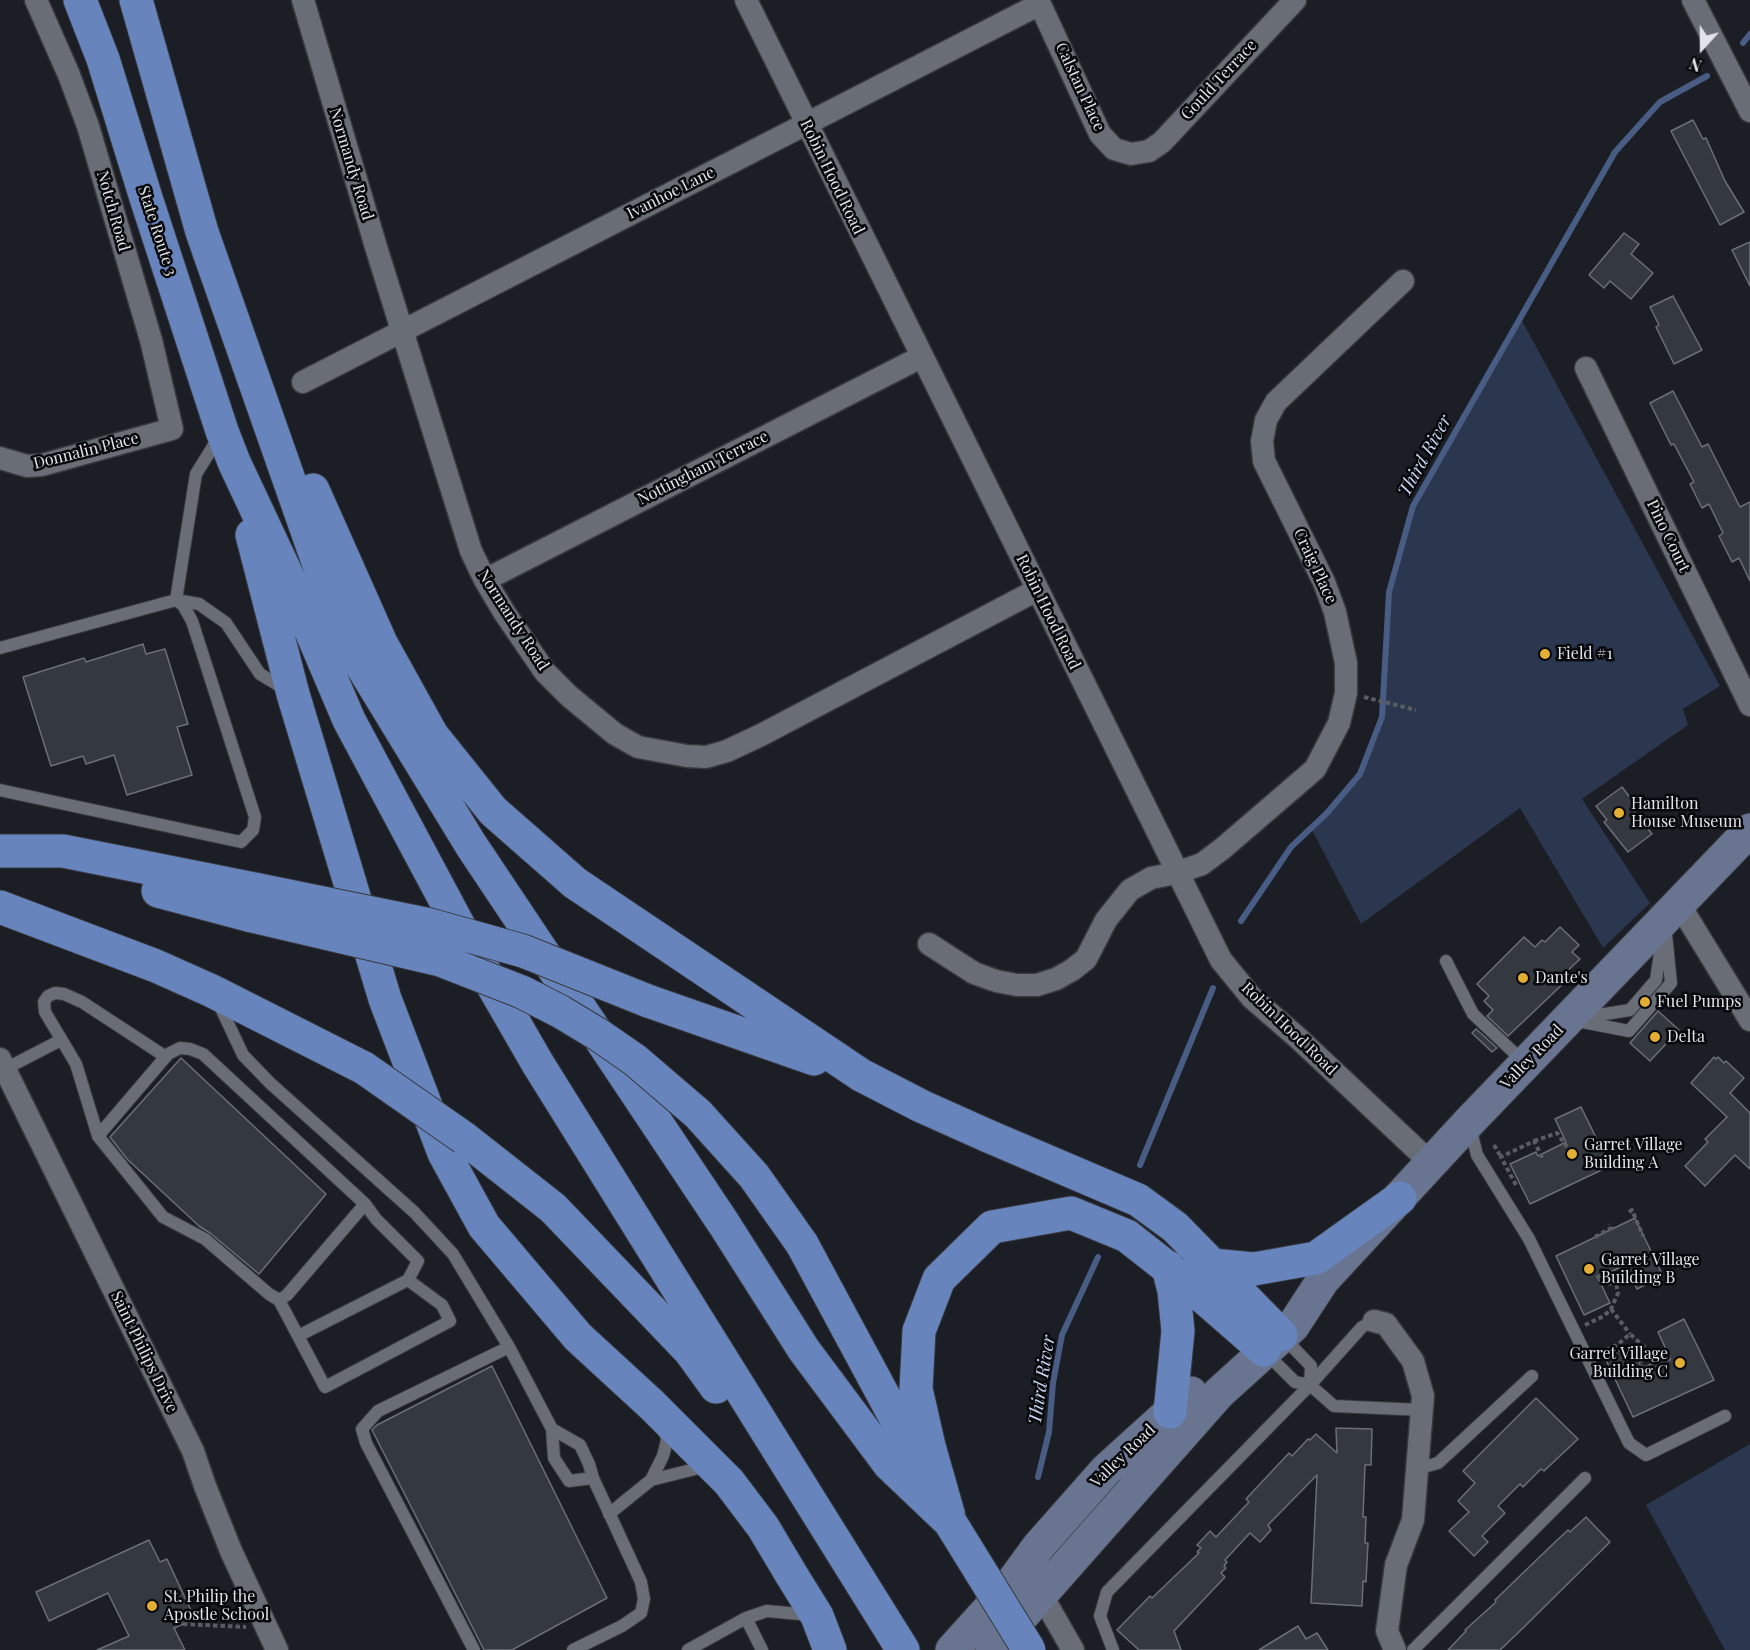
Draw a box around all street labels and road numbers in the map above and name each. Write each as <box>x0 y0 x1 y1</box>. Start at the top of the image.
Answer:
street label: Gould Terrace <box>1177 36 1261 124</box>
street label: Calstan Place <box>1051 40 1109 134</box>
street label: Normandy Road <box>325 106 377 222</box>
street label: Robin Hood Road <box>796 116 868 238</box>
street label: Ivanhoe Lane <box>624 163 718 223</box>
street label: Notch Road <box>92 168 134 254</box>
street label: State Route 3 <box>133 184 181 278</box>
street label: Nottingham Terrace <box>634 427 772 509</box>
street label: Donnalin Place <box>31 429 141 473</box>
street label: Pino Court <box>1642 497 1694 575</box>
street label: Craig Place <box>1289 525 1341 607</box>
street label: Robin Hood Road <box>1012 551 1084 673</box>
street label: Normandy Road <box>473 566 553 674</box>
street label: Robin Hood Road <box>1237 979 1341 1079</box>
street label: Valley Road <box>1496 1021 1568 1093</box>
street label: Saint Philips Drive <box>106 1288 182 1416</box>
street label: Valley Road <box>1087 1420 1159 1492</box>

